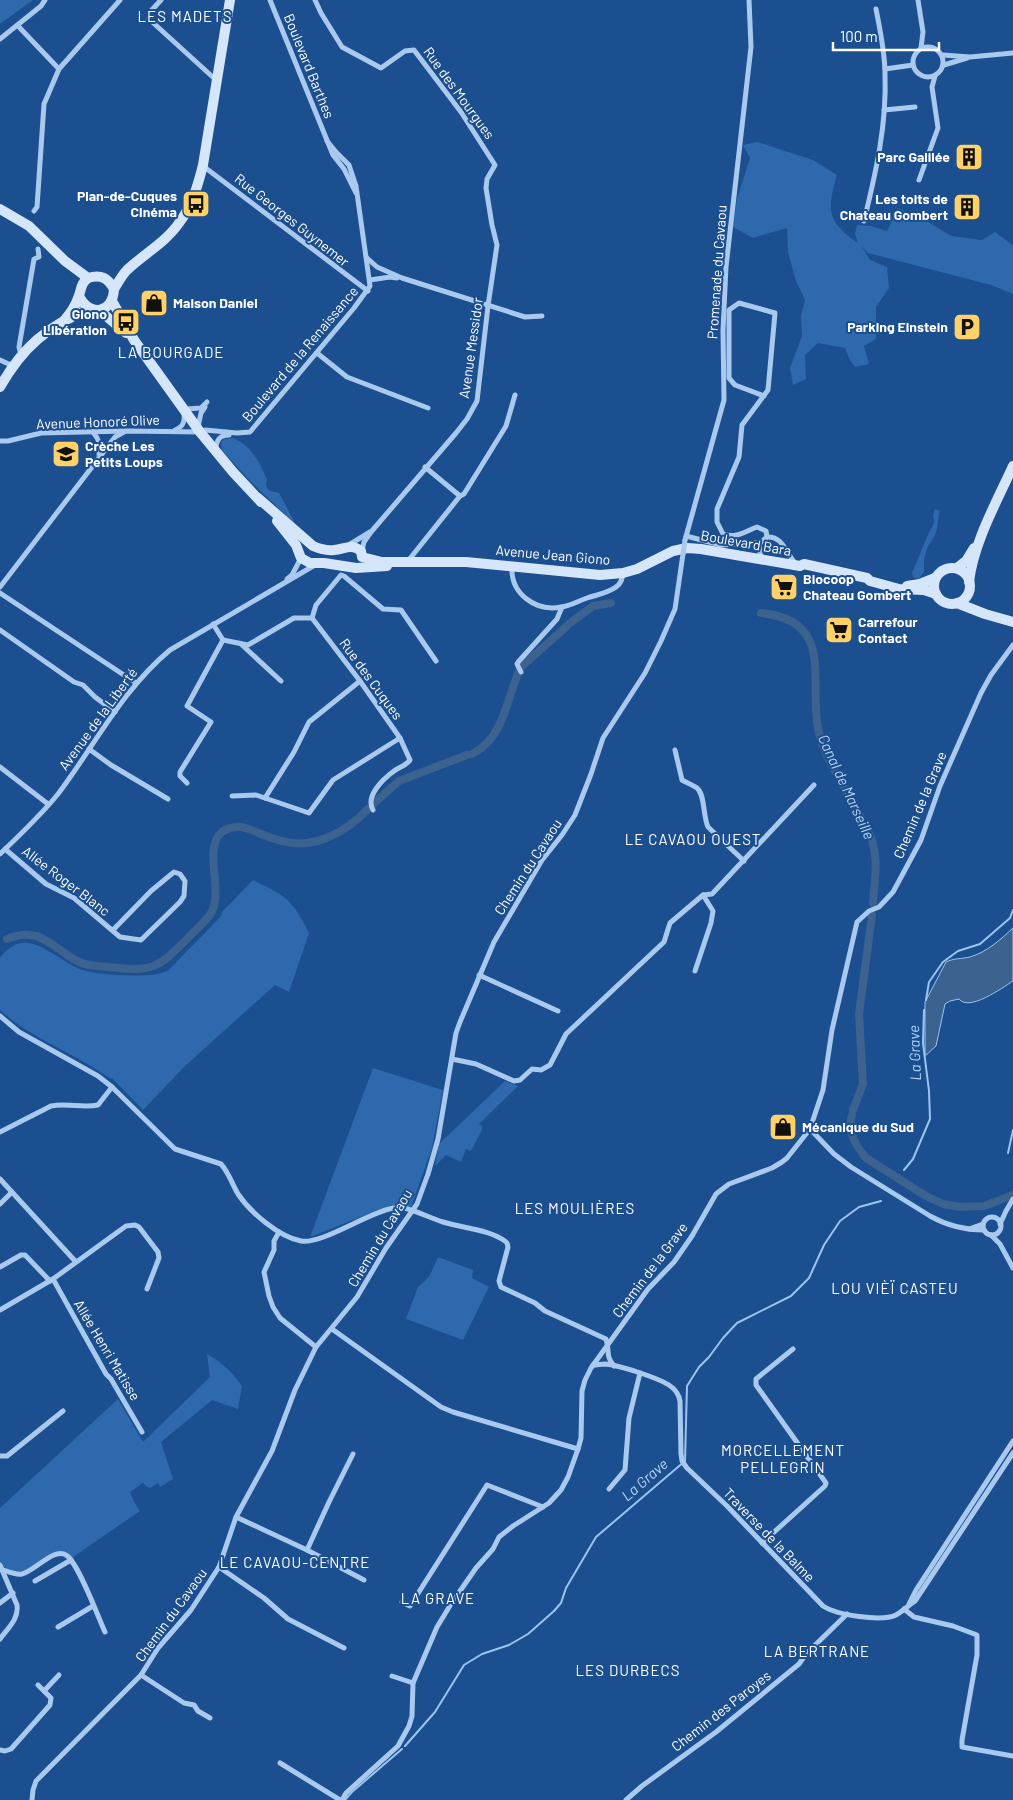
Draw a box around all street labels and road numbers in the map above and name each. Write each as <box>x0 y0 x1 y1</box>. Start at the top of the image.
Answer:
street label: Boulevard Barthes <box>281 11 338 121</box>
street label: Rue des Mourgues <box>420 43 499 142</box>
street label: Rue Georges Guynemer <box>232 170 353 270</box>
street label: Promenade du Cavaou <box>703 204 730 340</box>
street label: Boulevard de la Renaissance <box>238 283 361 425</box>
street label: Avenue Messidor <box>455 296 486 400</box>
street label: Avenue Honoré Olive <box>36 411 160 432</box>
street label: Boulevard Bara <box>700 526 793 559</box>
street label: Avenue Jean Giono <box>495 541 611 568</box>
street label: Rue des Cuques <box>336 635 407 723</box>
street label: Avenue de la Liberté <box>55 664 140 773</box>
street label: Chemin de la Grave <box>889 749 950 861</box>
street label: Chemin du Cavaou <box>490 816 565 918</box>
street label: Allée Roger Blanc <box>19 842 114 919</box>
street label: Chemin du Cavaou <box>344 1186 415 1290</box>
street label: Chemin de la Grave <box>608 1219 691 1321</box>
street label: Allée Henri Matisse <box>71 1296 144 1403</box>
street label: Traverse de la Balme <box>720 1484 819 1585</box>
street label: Chemin du Cavaou <box>131 1565 210 1665</box>
street label: Chemin des Paroyes <box>668 1666 774 1755</box>

